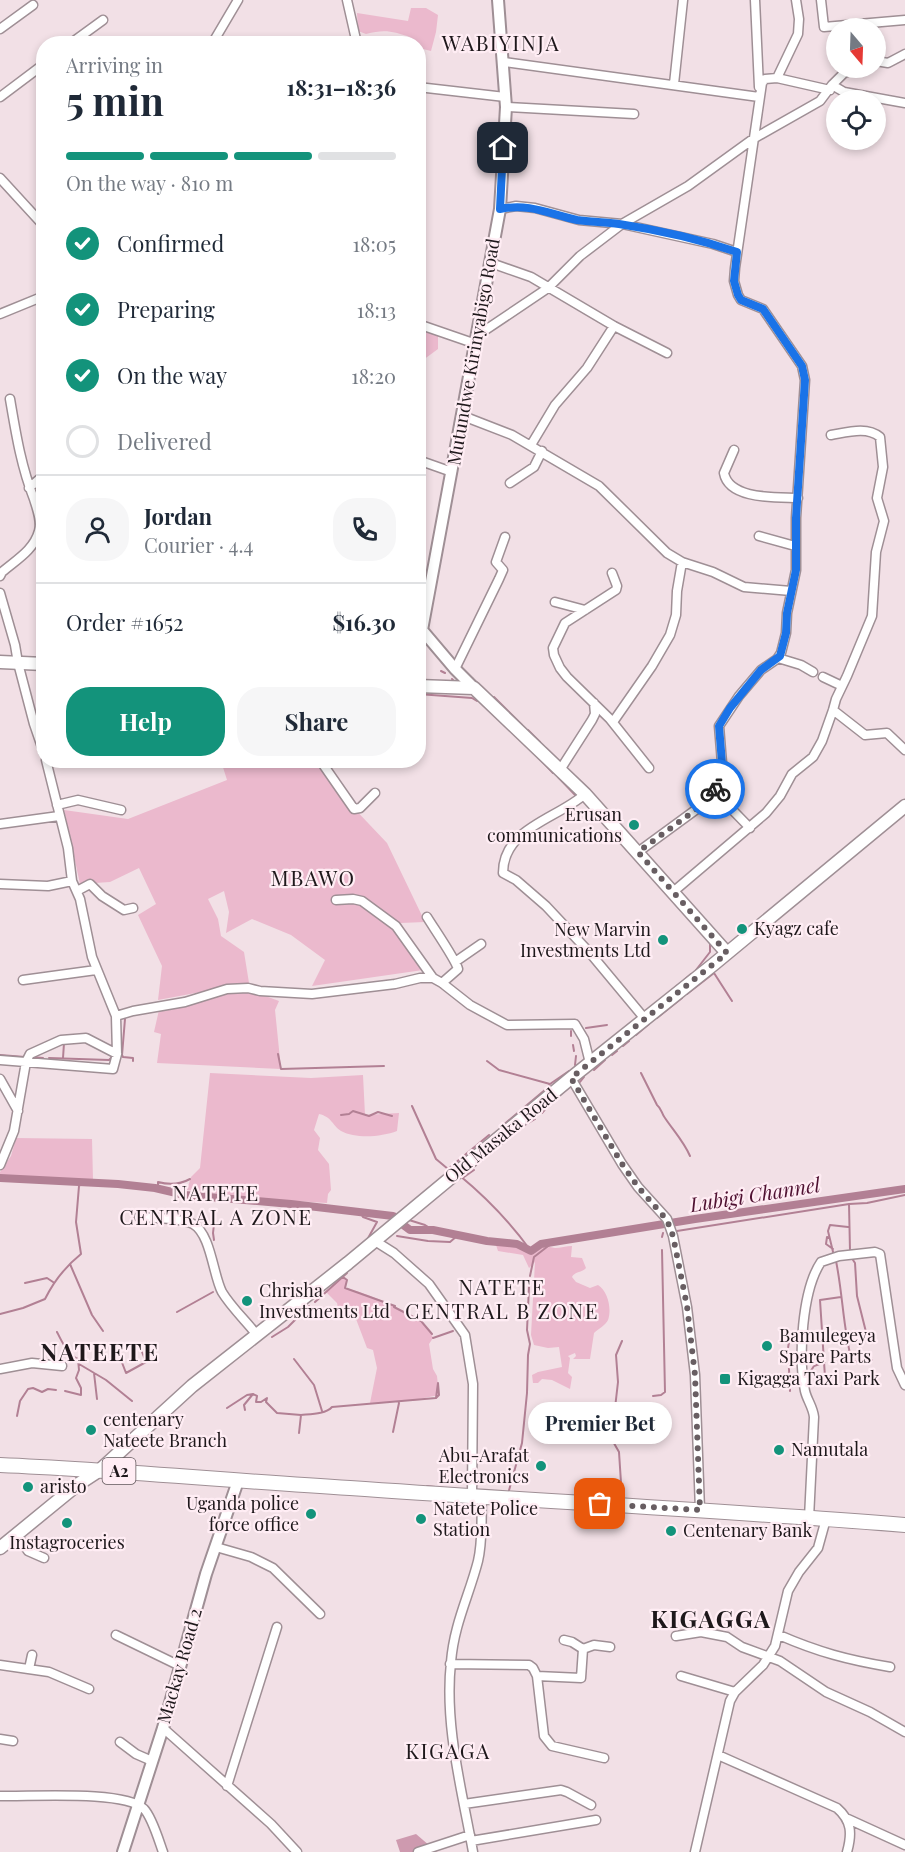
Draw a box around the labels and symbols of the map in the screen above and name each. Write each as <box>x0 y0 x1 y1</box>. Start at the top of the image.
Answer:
north arrow <box>826 18 886 78</box>
district label: WABIYINJA <box>441 28 560 56</box>
pin <box>477 122 528 173</box>
street label: Mutundwe Kirinyabigo Road <box>441 236 505 467</box>
courier <box>685 759 745 819</box>
place label: Erusan communications <box>487 802 622 847</box>
marker: Erusan communications <box>627 818 641 832</box>
district label: MBAWO <box>270 863 356 891</box>
place label: Kyagz cafe <box>754 916 839 940</box>
place label: New Marvin Investments Ltd <box>520 917 652 962</box>
marker: Kyagz cafe <box>735 922 749 936</box>
marker: New Marvin Investments Ltd <box>656 933 670 947</box>
street label: Old Masaka Road <box>439 1082 562 1188</box>
water label: Lubigi Channel <box>687 1170 823 1217</box>
district label: NATETE CENTRAL A ZONE <box>119 1178 313 1230</box>
district label: NATETE CENTRAL B ZONE <box>405 1272 599 1324</box>
place label: Chrisha Investments Ltd <box>259 1278 391 1323</box>
marker: Chrisha Investments Ltd <box>240 1294 254 1308</box>
place label: Bamulegeya Spare Parts <box>779 1323 876 1368</box>
district label: NATEETE <box>40 1335 160 1367</box>
marker: Bamulegeya Spare Parts <box>760 1339 774 1353</box>
place label: Kigagga Taxi Park <box>737 1366 880 1390</box>
marker: Kigagga Taxi Park <box>718 1372 732 1386</box>
callout: Premier Bet <box>528 1402 672 1444</box>
place label: centenary Nateete Branch <box>103 1407 227 1452</box>
marker: centenary Nateete Branch <box>84 1423 98 1437</box>
place label: Namutala <box>791 1437 868 1461</box>
place label: Abu-Arafat Electronics <box>438 1443 530 1488</box>
marker: Namutala <box>772 1443 786 1457</box>
road number: A2 <box>102 1458 136 1484</box>
marker: Abu-Arafat Electronics <box>534 1459 548 1473</box>
place label: aristo <box>40 1474 87 1498</box>
pin <box>574 1478 625 1529</box>
marker: aristo <box>21 1480 35 1494</box>
place label: Uganda police force office <box>186 1491 299 1536</box>
place label: Natete Police Station <box>433 1496 538 1541</box>
marker: Uganda police force office <box>304 1507 318 1521</box>
marker: Natete Police Station <box>414 1512 428 1526</box>
marker: Instagroceries <box>60 1516 74 1530</box>
place label: Centenary Bank <box>683 1518 812 1542</box>
marker: Centenary Bank <box>664 1524 678 1538</box>
place label: Instagroceries <box>9 1530 125 1554</box>
district label: KIGAGGA <box>651 1602 771 1634</box>
street label: Mackay Road 2 <box>151 1605 207 1726</box>
district label: KIGAGA <box>405 1736 491 1764</box>

